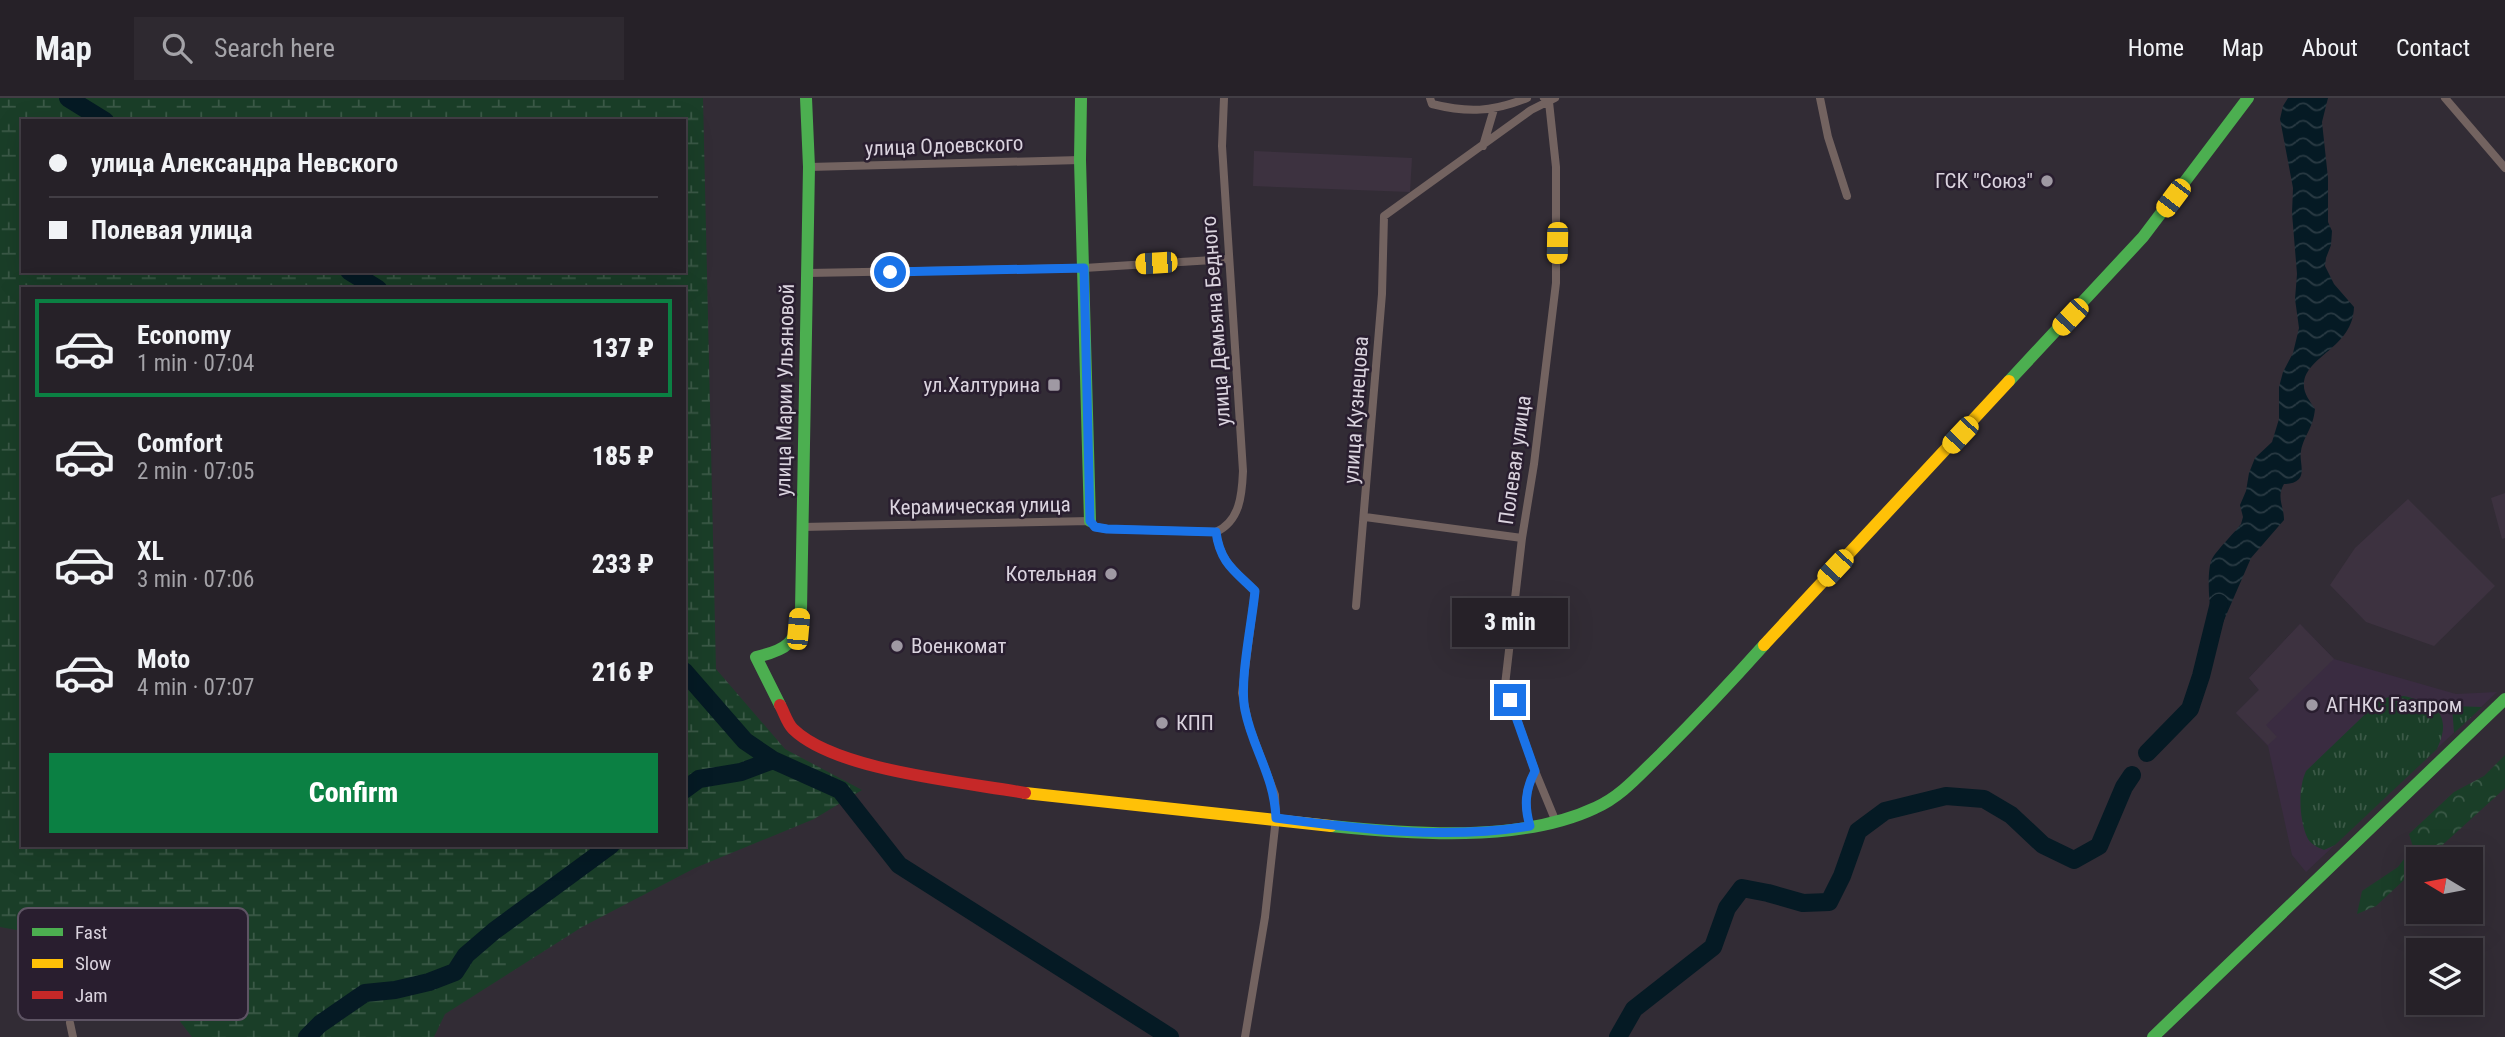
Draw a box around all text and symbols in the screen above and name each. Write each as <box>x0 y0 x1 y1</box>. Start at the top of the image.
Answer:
search box <box>134 17 624 80</box>
text: Map <box>35 29 92 68</box>
icon: search <box>158 29 196 67</box>
text: Search here <box>214 33 335 63</box>
text: Home <box>2128 34 2184 62</box>
text: Map <box>2222 34 2264 62</box>
text: About <box>2302 34 2358 62</box>
text: Contact <box>2396 34 2470 62</box>
street label: улица Одоевского <box>864 131 1024 161</box>
text: улица Александра Невского <box>91 148 398 178</box>
place label: ГСК "Союз" <box>1935 169 2033 193</box>
marker: ГСК "Союз" <box>2039 173 2055 189</box>
car <box>2152 175 2195 221</box>
text: Полевая улица <box>91 215 253 245</box>
street label: улица Демьяна Бедного <box>1197 215 1235 427</box>
car <box>1547 222 1568 264</box>
car <box>1135 251 1178 275</box>
route start <box>874 256 906 288</box>
street label: улица Марии Ульяновой <box>771 283 799 497</box>
car <box>2048 294 2093 340</box>
icon: car <box>53 317 116 380</box>
text: Economy <box>137 320 231 350</box>
text: 137 ₽ <box>592 333 654 363</box>
street label: улица Кузнецова <box>1339 335 1373 485</box>
text: 1 min · 07:04 <box>137 350 254 377</box>
place label: ул.Халтурина <box>923 373 1040 397</box>
marker: ул.Халтурина <box>1046 377 1062 393</box>
street label: Полевая улица <box>1494 394 1536 526</box>
car <box>1938 412 1983 458</box>
icon: car <box>53 425 116 488</box>
text: Comfort <box>137 428 223 458</box>
text: 185 ₽ <box>592 441 654 471</box>
text: 2 min · 07:05 <box>137 458 254 485</box>
street label: Керамическая улица <box>889 492 1071 520</box>
icon: car <box>53 533 116 596</box>
text: XL <box>137 536 164 566</box>
car <box>1813 545 1858 591</box>
text: 233 ₽ <box>592 549 654 579</box>
place label: Котельная <box>1006 562 1097 586</box>
text: 3 min · 07:06 <box>137 566 254 593</box>
marker: Котельная <box>1103 566 1119 582</box>
callout: 3 min <box>1452 598 1568 648</box>
car <box>786 607 811 651</box>
text: 3 min <box>1484 609 1536 636</box>
place label: Военкомат <box>911 634 1006 658</box>
marker: Военкомат <box>889 638 905 654</box>
icon: car <box>53 641 116 704</box>
text: Moto <box>137 644 190 674</box>
text: 216 ₽ <box>592 657 654 687</box>
text: 4 min · 07:07 <box>137 674 254 701</box>
route end <box>1494 684 1526 716</box>
place label: АГНКС Газпром <box>2326 693 2462 717</box>
marker: АГНКС Газпром <box>2304 697 2320 713</box>
place label: КПП <box>1176 711 1214 735</box>
marker: КПП <box>1154 715 1170 731</box>
button: Confirm <box>49 753 658 833</box>
north arrow <box>2406 847 2483 924</box>
map controls <box>2406 847 2483 1015</box>
legend <box>18 908 248 1020</box>
text: Fast <box>75 921 107 944</box>
button: layers <box>2406 938 2483 1015</box>
text: Slow <box>75 952 111 975</box>
text: Jam <box>75 984 108 1007</box>

